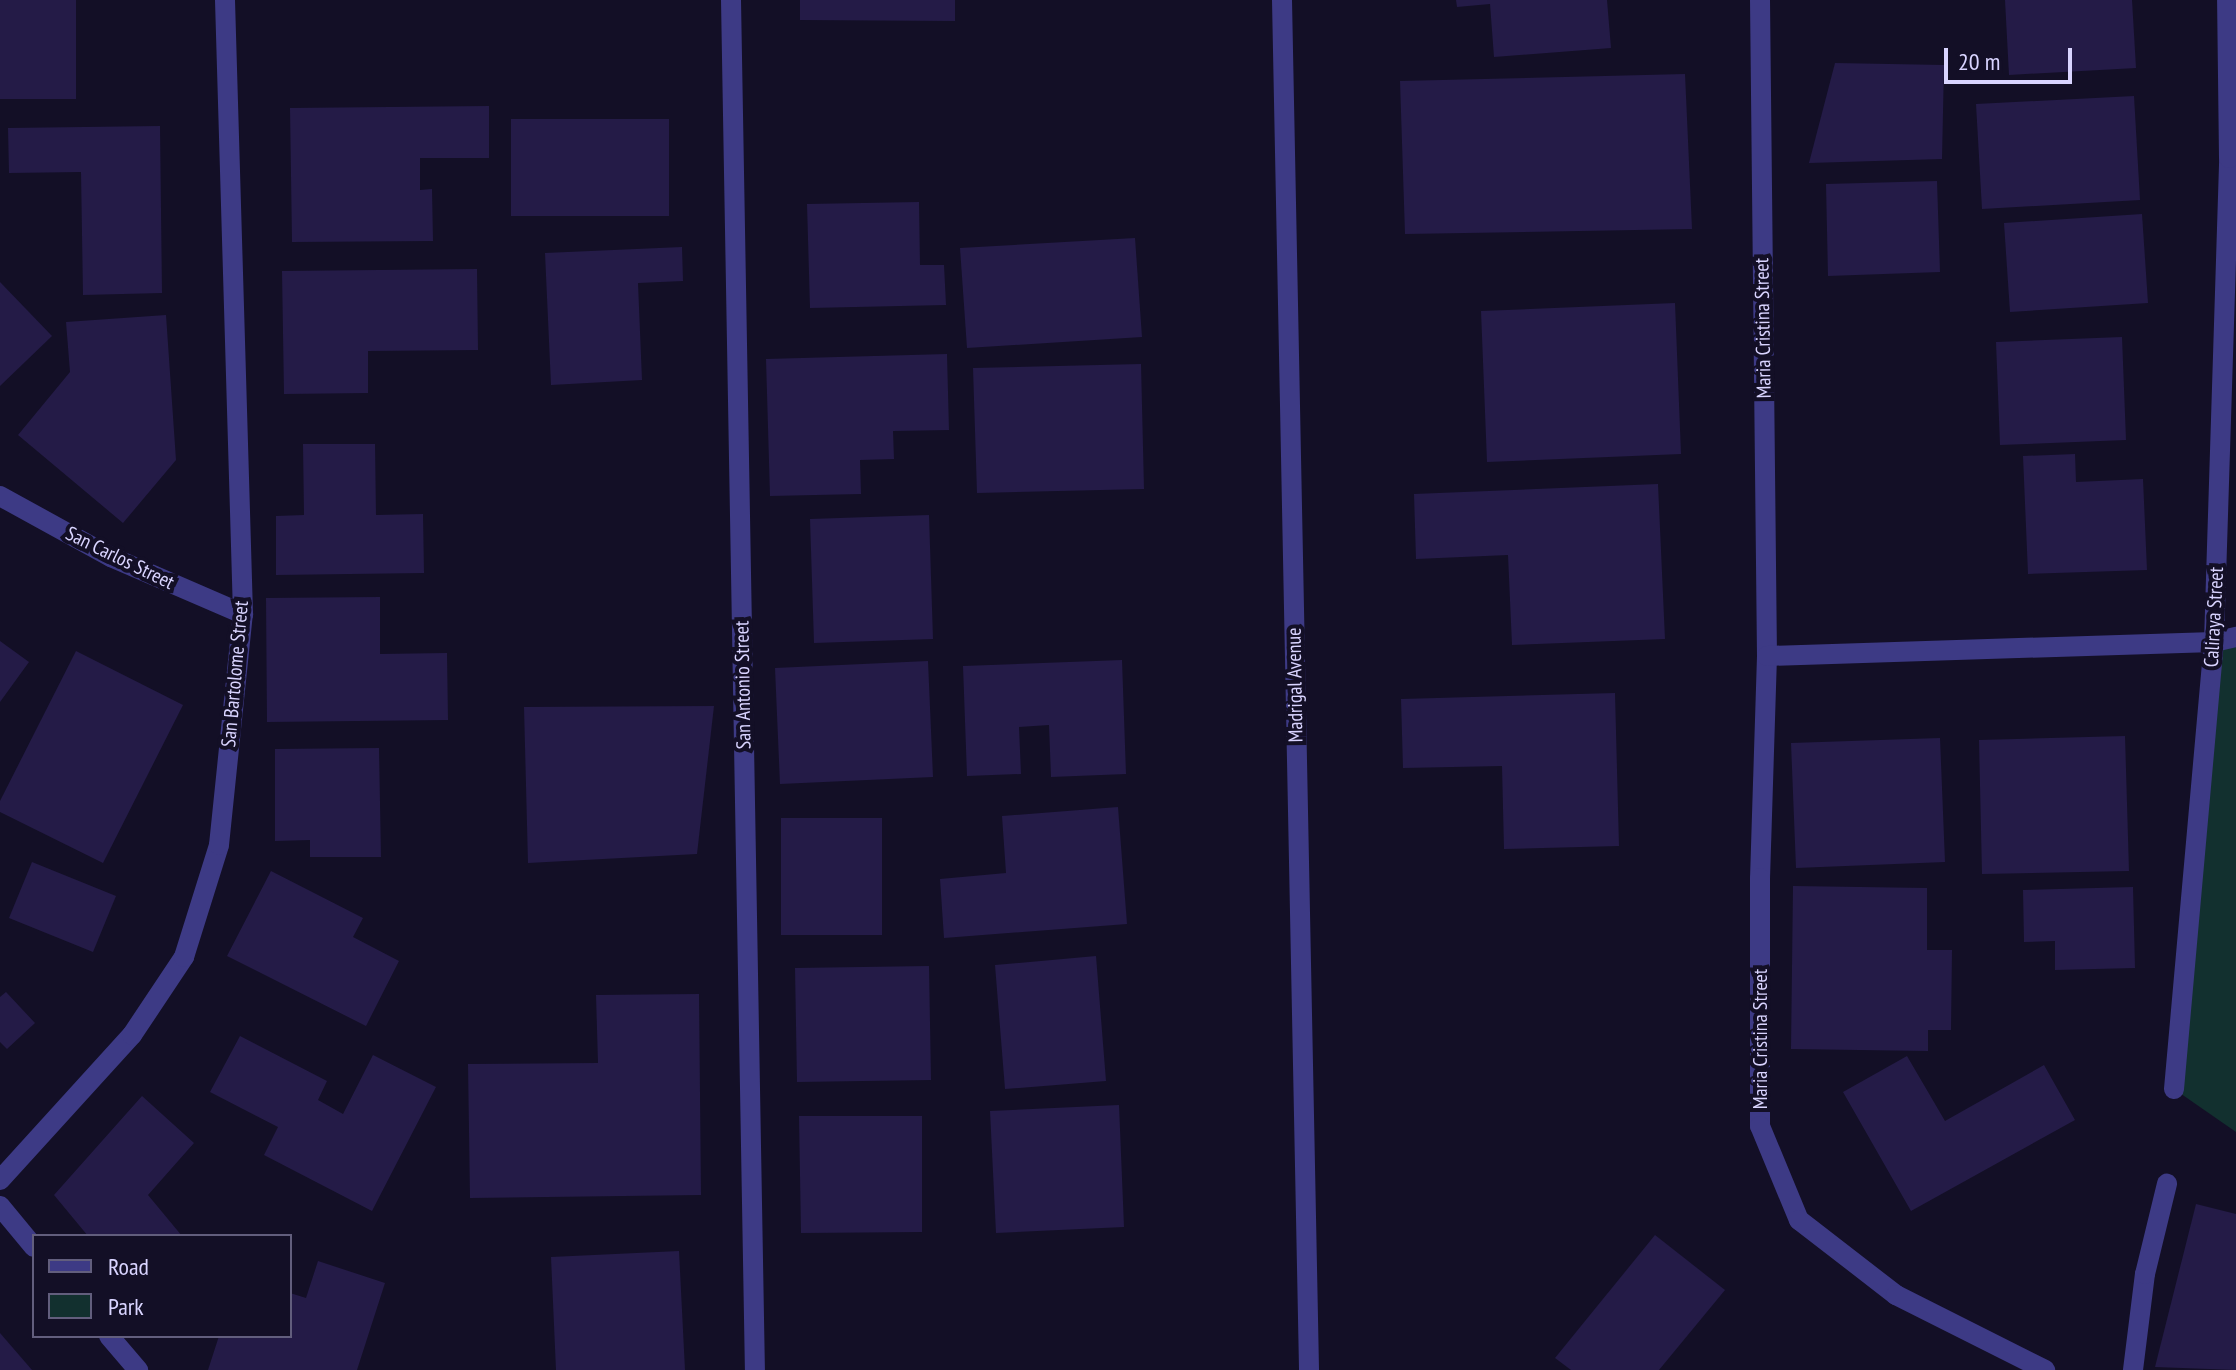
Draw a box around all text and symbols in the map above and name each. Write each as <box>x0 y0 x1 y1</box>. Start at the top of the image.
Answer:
scale bar <box>1948 32 2076 82</box>
text: 20 m <box>1958 46 2000 77</box>
street label: Maria Cristina Street <box>1750 258 1776 398</box>
street label: San Carlos Street <box>62 521 178 595</box>
street label: Caliraya Street <box>2199 566 2229 668</box>
street label: San Bartolome Street <box>217 600 253 748</box>
street label: San Antonio Street <box>730 620 756 750</box>
street label: Madrigal Avenue <box>1282 627 1308 743</box>
street label: Maria Cristina Street <box>1748 969 1772 1109</box>
legend <box>32 1234 292 1338</box>
text: Road <box>108 1251 149 1282</box>
text: Park <box>108 1291 144 1322</box>

